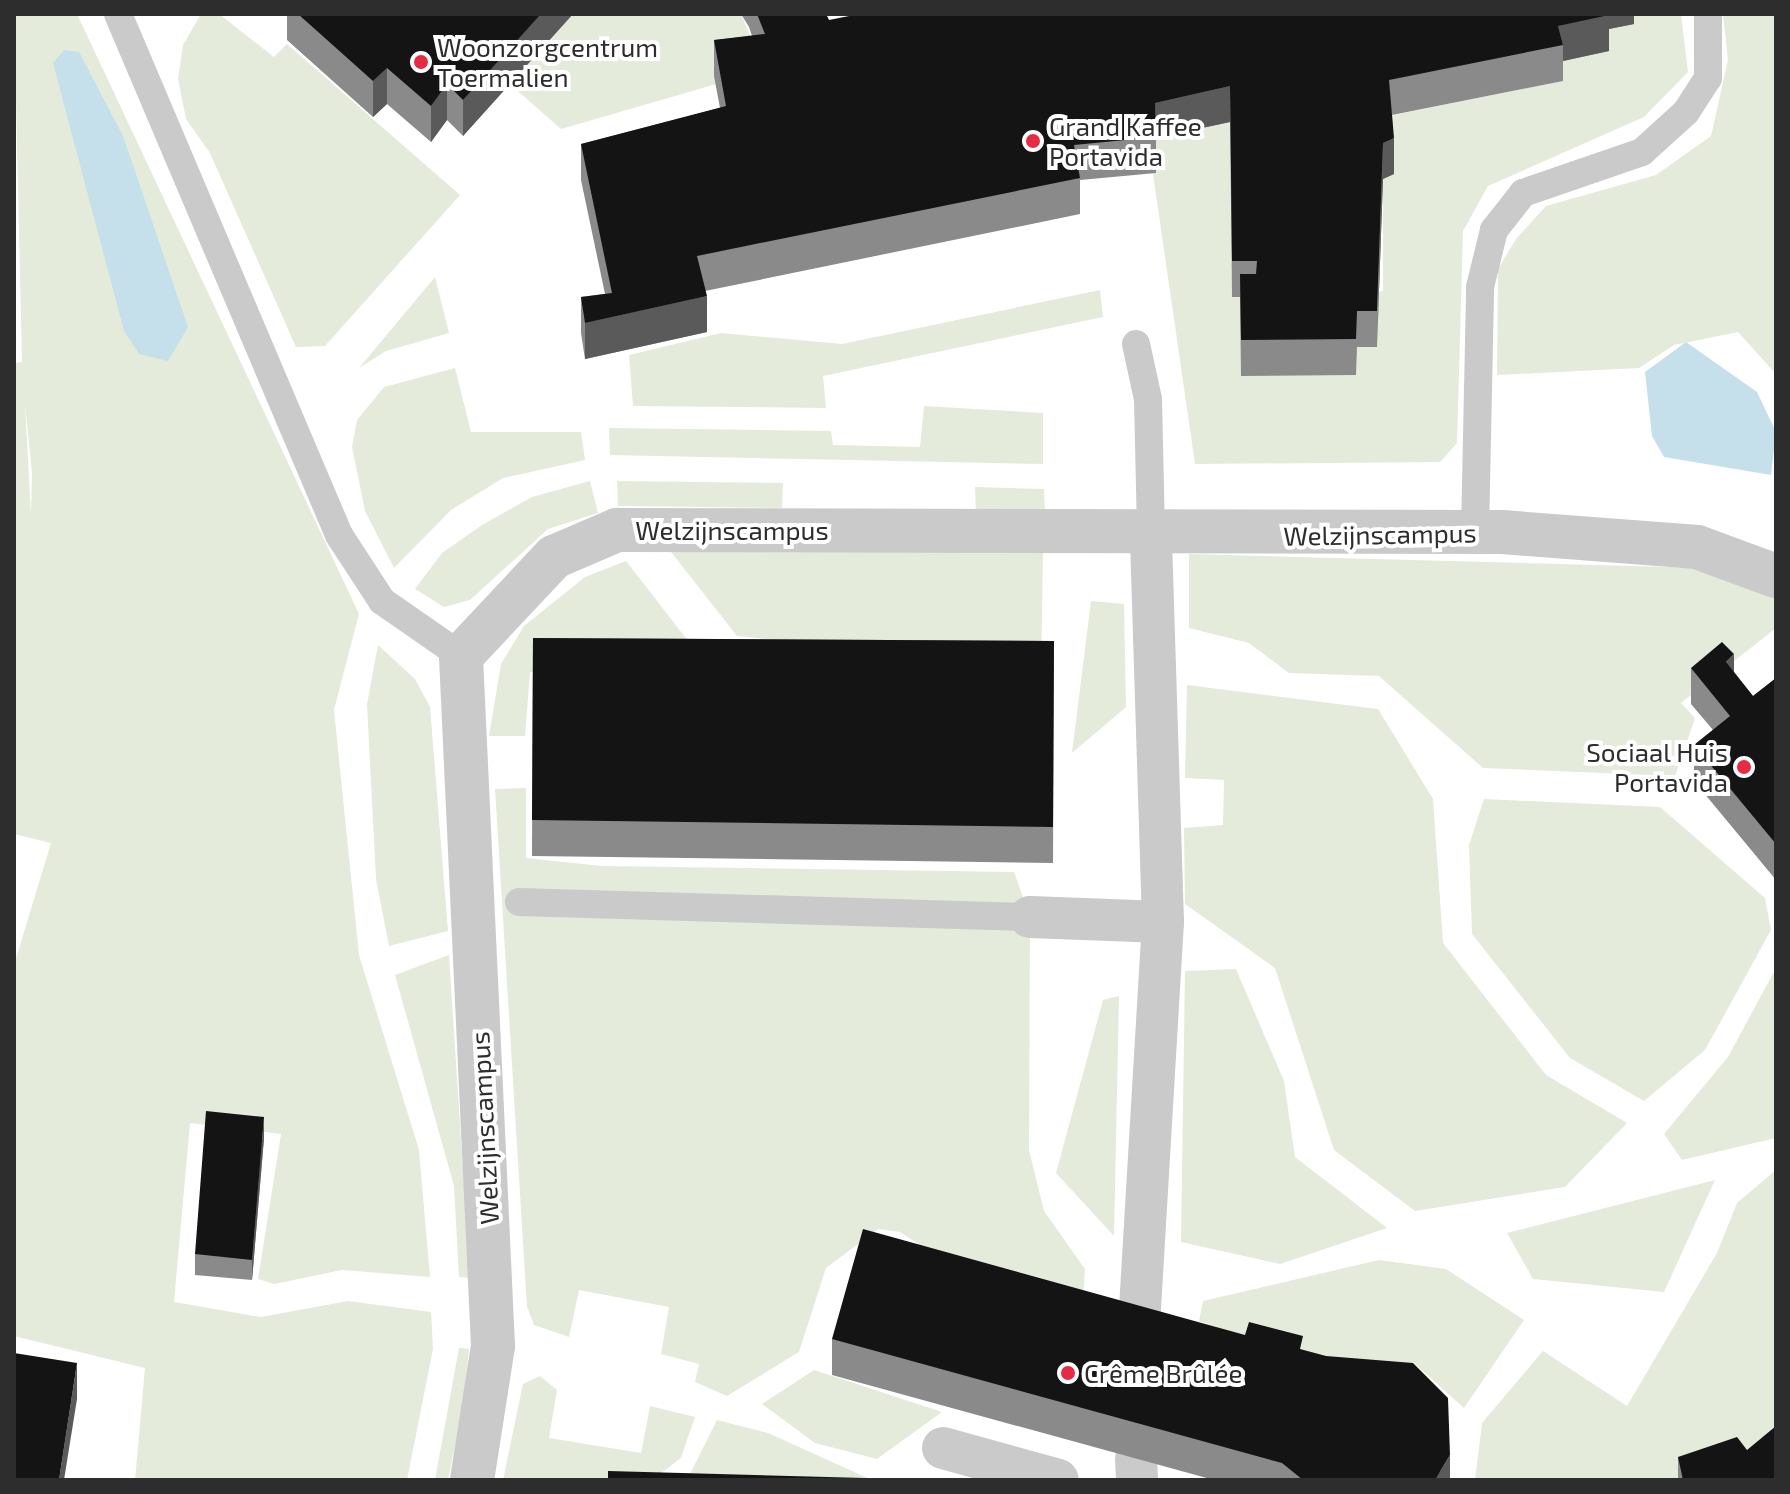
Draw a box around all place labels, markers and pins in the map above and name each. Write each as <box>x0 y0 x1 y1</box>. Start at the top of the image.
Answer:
place label: Woonzorgcentrum Toermalien <box>437 31 658 92</box>
marker: Woonzorgcentrum Toermalien <box>412 53 430 71</box>
place label: Grand Kaffee Portavida <box>1049 110 1202 172</box>
marker: Grand Kaffee Portavida <box>1024 132 1042 150</box>
place label: Sociaal Huis Portavida <box>1586 736 1728 798</box>
marker: Sociaal Huis Portavida <box>1735 758 1753 776</box>
place label: Crême Brûlée <box>1084 1357 1242 1389</box>
marker: Crême Brûlée <box>1059 1364 1077 1382</box>

